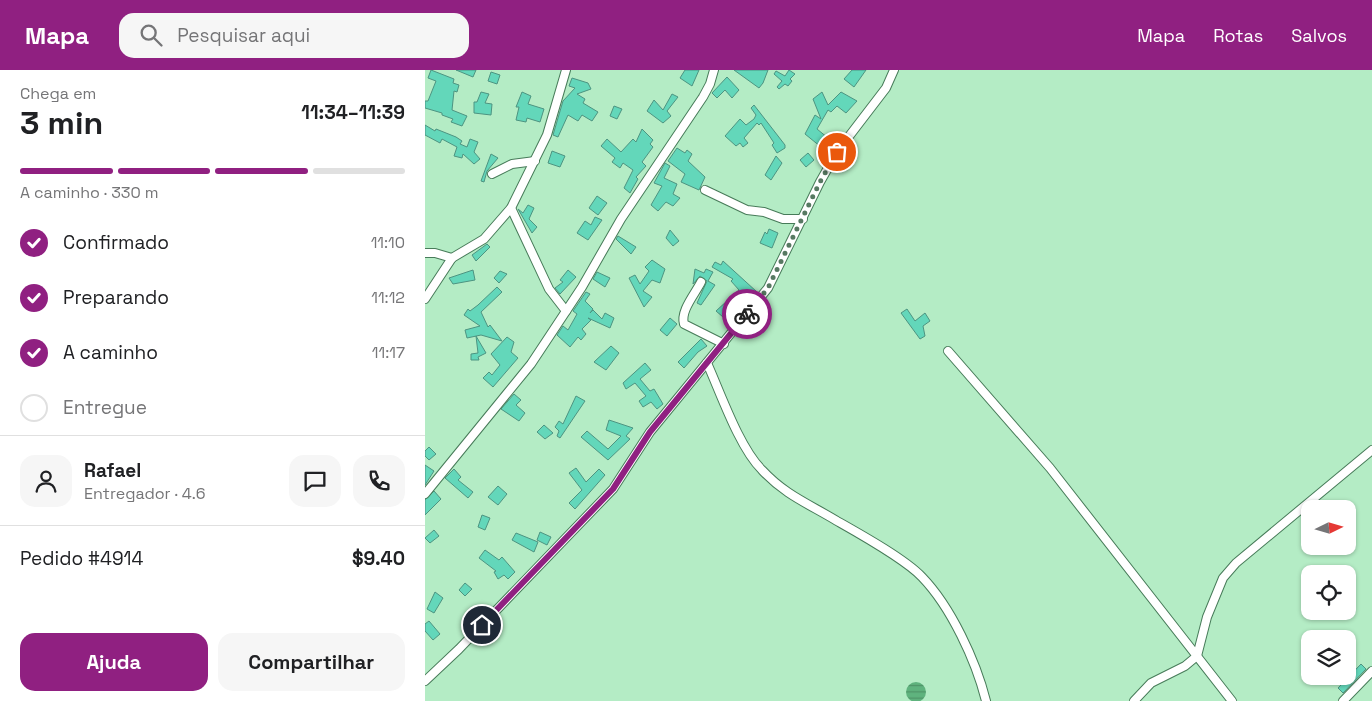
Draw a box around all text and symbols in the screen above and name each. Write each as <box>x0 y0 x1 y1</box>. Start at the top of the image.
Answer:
search box <box>119 13 469 58</box>
text: Mapa <box>25 20 89 51</box>
icon: search <box>137 21 165 49</box>
text: Pesquisar aqui <box>177 23 310 48</box>
text: Mapa <box>1137 24 1185 47</box>
text: Rotas <box>1213 24 1263 47</box>
text: Salvos <box>1291 24 1347 47</box>
text: Chega em <box>20 83 96 104</box>
text: 11:34–11:39 <box>301 100 405 125</box>
text: 3 min <box>20 103 103 143</box>
pin <box>816 131 858 173</box>
icon: bag <box>823 138 851 166</box>
text: A caminho · 330 m <box>20 182 159 203</box>
icon: check <box>20 229 48 257</box>
text: Confirmado <box>63 230 169 255</box>
text: 11:10 <box>371 232 405 253</box>
icon: check <box>20 284 48 312</box>
text: Preparando <box>63 285 169 310</box>
text: 11:12 <box>371 287 405 308</box>
courier <box>722 289 772 339</box>
icon: bike <box>733 300 761 328</box>
icon: check <box>20 339 48 367</box>
text: A caminho <box>63 340 158 365</box>
text: 11:17 <box>372 342 405 363</box>
text: Entregue <box>63 395 147 420</box>
button: person <box>20 455 72 507</box>
button: chat <box>289 455 341 507</box>
button: phone <box>353 455 405 507</box>
text: Rafael <box>84 458 141 483</box>
text: Entregador · 4.6 <box>84 483 206 504</box>
north arrow <box>1301 500 1356 555</box>
map controls <box>1301 500 1356 685</box>
text: Pedido #4914 <box>20 546 143 571</box>
text: $9.40 <box>352 546 405 571</box>
button: locate <box>1301 565 1356 620</box>
pin <box>461 604 503 646</box>
icon: home <box>468 611 496 639</box>
button: layers <box>1301 630 1356 685</box>
button: Ajuda <box>20 633 208 691</box>
button: Compartilhar <box>218 633 405 691</box>

